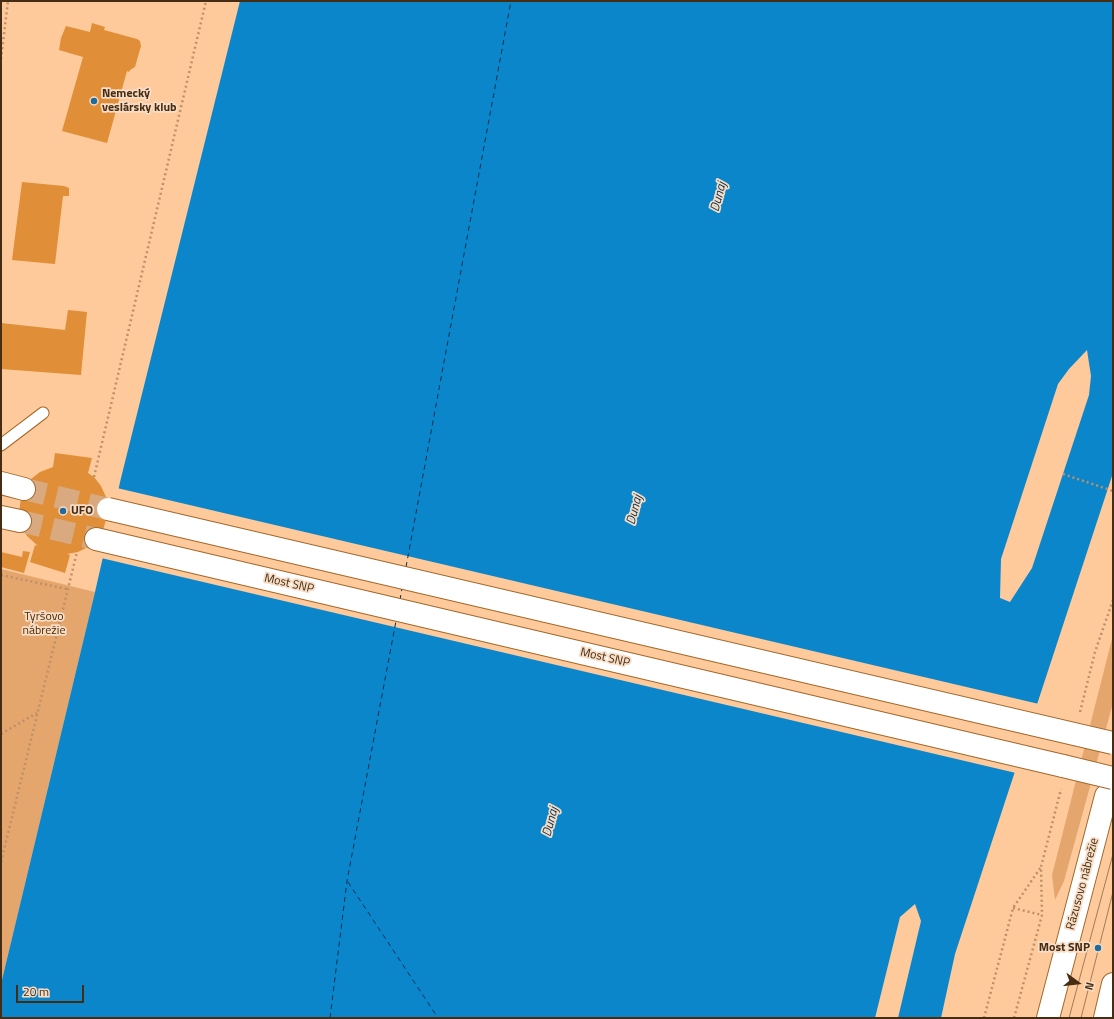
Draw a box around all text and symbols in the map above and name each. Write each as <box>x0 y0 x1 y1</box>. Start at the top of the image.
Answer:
place label: Nemecký veslársky klub <box>102 87 177 115</box>
marker: Nemecký veslársky klub <box>89 96 99 106</box>
water label: Dunaj <box>708 180 730 214</box>
water label: Dunaj <box>624 493 646 527</box>
place label: UFO <box>71 504 93 518</box>
marker: UFO <box>58 506 68 516</box>
street label: Most SNP <box>263 571 315 597</box>
park label: Tyršovo nábrežie <box>22 610 66 638</box>
street label: Most SNP <box>579 645 631 671</box>
water label: Dunaj <box>540 805 562 839</box>
street label: Rázusovo nábrežie <box>1064 836 1102 932</box>
place label: Most SNP <box>1039 941 1090 955</box>
marker: Most SNP <box>1093 943 1103 953</box>
north arrow <box>1058 963 1098 1003</box>
scale bar <box>18 977 86 1003</box>
text: N <box>1081 980 1098 992</box>
text: 20 m <box>23 982 49 1001</box>

